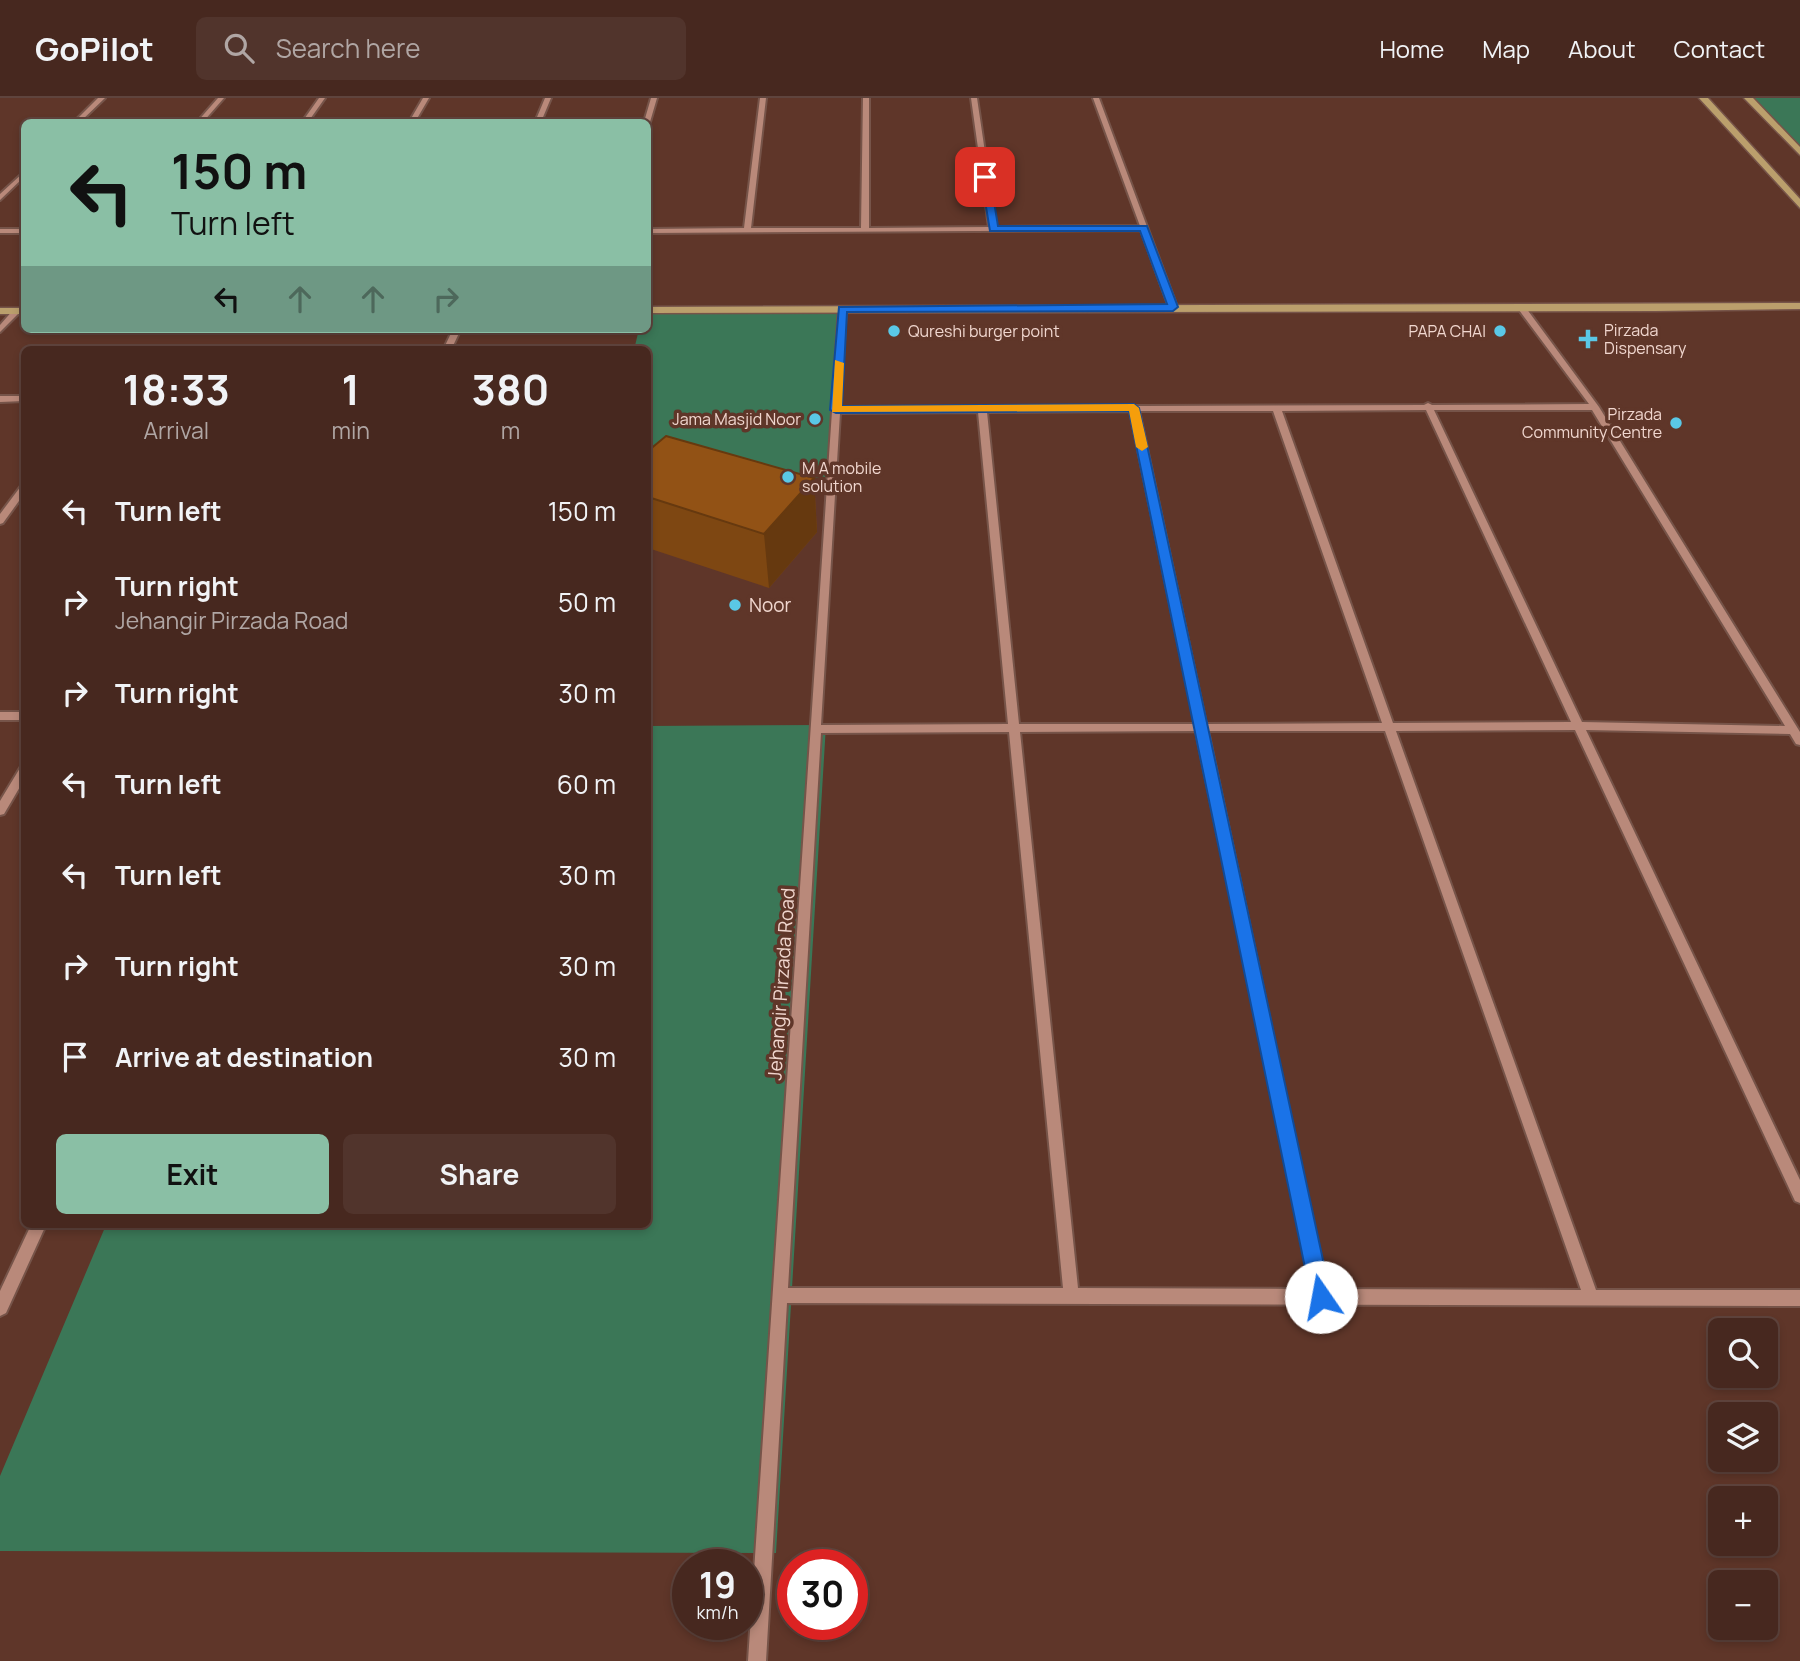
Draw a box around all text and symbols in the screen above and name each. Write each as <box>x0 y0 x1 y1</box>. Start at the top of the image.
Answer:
search box <box>196 17 686 80</box>
text: GoPilot <box>35 26 154 71</box>
icon: search <box>220 29 258 67</box>
text: Search here <box>276 30 420 66</box>
text: Home <box>1379 32 1444 65</box>
text: Map <box>1482 32 1530 65</box>
text: About <box>1568 32 1636 65</box>
text: Contact <box>1674 32 1765 65</box>
text: 150 m <box>171 137 307 204</box>
icon: left <box>56 147 147 238</box>
pin <box>955 147 1015 207</box>
icon: arrive <box>966 158 1004 196</box>
text: Turn left <box>171 201 295 245</box>
icon: left <box>208 280 246 318</box>
icon: ahead <box>281 280 319 318</box>
icon: ahead <box>354 280 392 318</box>
icon: right <box>427 280 465 318</box>
place label: Pirzada Dispensary <box>1604 319 1687 359</box>
place label: Qureshi burger point <box>908 320 1060 342</box>
place label: PAPA CHAI <box>1409 320 1486 342</box>
marker: Qureshi burger point <box>886 323 902 339</box>
marker: PAPA CHAI <box>1492 323 1508 339</box>
marker: Pirzada Dispensary <box>1578 329 1598 349</box>
text: 18:33 <box>123 360 230 418</box>
text: 1 <box>342 360 360 418</box>
text: 380 <box>472 360 549 418</box>
place label: Pirzada Community Centre <box>1522 403 1662 443</box>
place label: Jama Masjid Noor <box>672 408 801 430</box>
marker: Jama Masjid Noor <box>807 411 823 427</box>
text: Arrival <box>143 414 209 446</box>
text: min <box>331 414 370 446</box>
text: m <box>501 414 520 446</box>
marker: Pirzada Community Centre <box>1668 415 1684 431</box>
place label: M A mobile solution <box>802 457 881 497</box>
marker: M A mobile solution <box>780 469 796 485</box>
icon: left <box>56 492 94 530</box>
text: Turn left <box>115 493 222 529</box>
text: 150 m <box>548 493 616 529</box>
text: Turn right <box>115 568 239 604</box>
icon: right <box>56 583 94 621</box>
text: 50 m <box>558 584 616 620</box>
place label: Noor <box>749 592 791 618</box>
marker: Noor <box>727 597 743 613</box>
text: Jehangir Pirzada Road <box>115 604 348 636</box>
icon: right <box>56 674 94 712</box>
text: Turn right <box>115 675 239 711</box>
text: 30 m <box>559 675 616 711</box>
icon: left <box>56 765 94 803</box>
text: Turn left <box>115 766 222 802</box>
text: 60 m <box>557 766 616 802</box>
icon: left <box>56 856 94 894</box>
text: Turn left <box>115 857 222 893</box>
text: 30 m <box>559 857 616 893</box>
street label: Jehangir Pirzada Road <box>761 887 801 1081</box>
icon: right <box>56 947 94 985</box>
text: Turn right <box>115 948 239 984</box>
text: 30 m <box>559 948 616 984</box>
icon: arrive <box>56 1038 94 1076</box>
text: Arrive at destination <box>115 1039 373 1075</box>
text: 30 m <box>559 1039 616 1075</box>
button: Exit <box>56 1134 329 1214</box>
button: Share <box>343 1134 616 1214</box>
position arrow <box>1284 1260 1358 1334</box>
map controls <box>1708 1318 1778 1640</box>
button: search <box>1708 1318 1778 1388</box>
button: layers <box>1708 1402 1778 1472</box>
button: + <box>1708 1486 1778 1556</box>
speed limit sign: 30 <box>777 1549 868 1640</box>
text: 19 <box>699 1561 736 1609</box>
button: − <box>1708 1570 1778 1640</box>
text: km/h <box>697 1600 738 1624</box>

